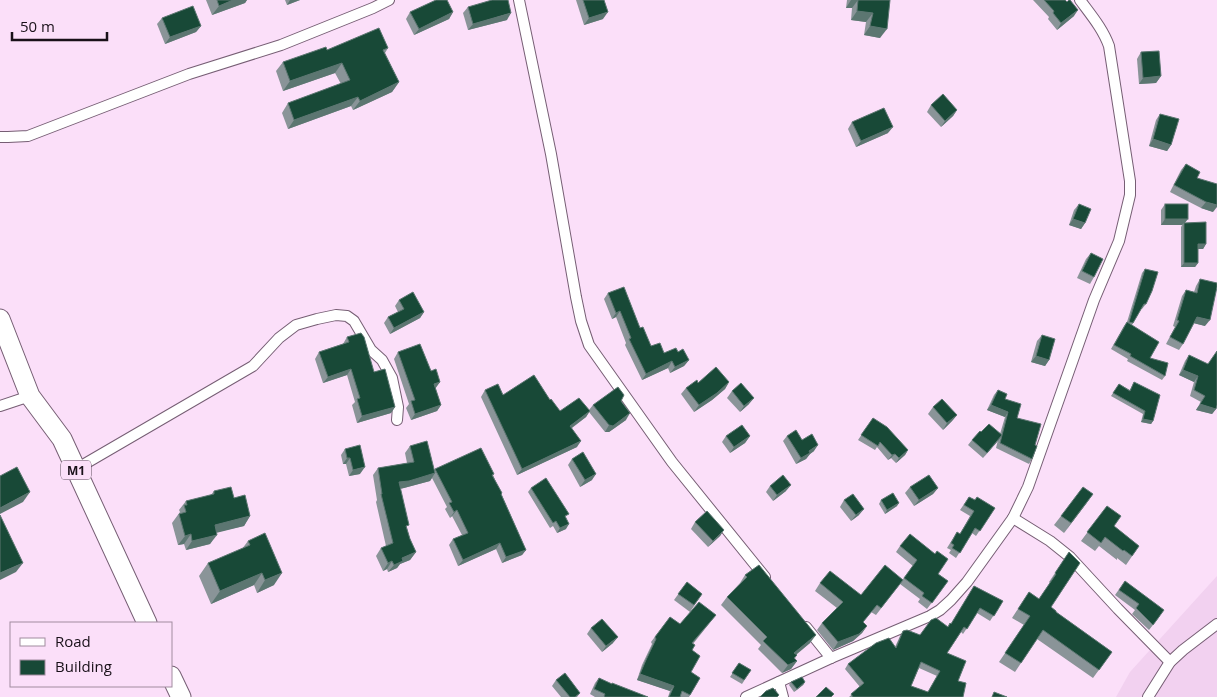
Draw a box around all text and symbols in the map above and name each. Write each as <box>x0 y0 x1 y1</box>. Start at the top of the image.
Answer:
scale bar <box>12 10 108 42</box>
text: 50 m <box>20 16 55 36</box>
road number: M1 <box>61 460 91 480</box>
legend <box>10 622 172 687</box>
text: Road <box>55 631 91 651</box>
text: Building <box>55 656 112 676</box>

